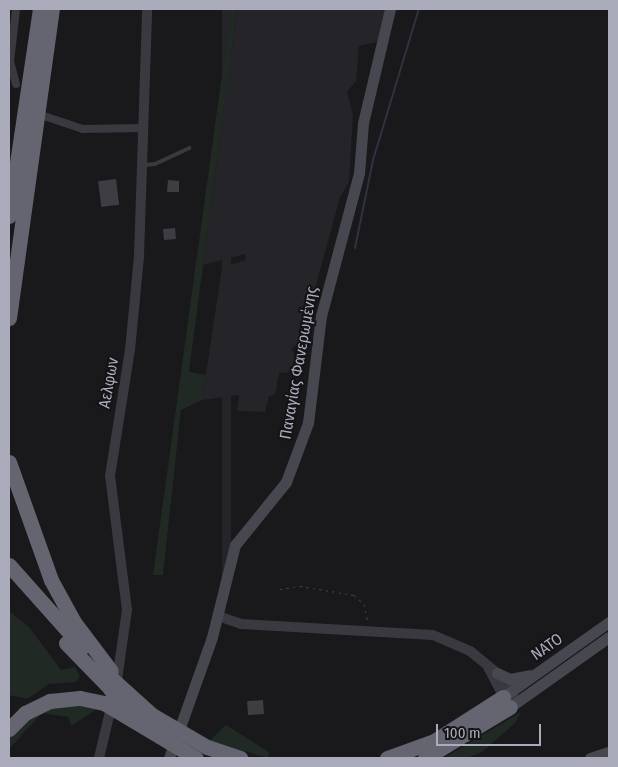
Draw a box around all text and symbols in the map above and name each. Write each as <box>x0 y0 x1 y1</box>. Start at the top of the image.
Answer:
street label: Παναγίας Φανερωμένης <box>276 285 322 441</box>
street label: Αελφων <box>95 356 123 410</box>
street label: ΝΑΤΟ <box>527 629 567 665</box>
scale bar <box>438 714 543 746</box>
text: 100 m <box>444 724 481 742</box>

